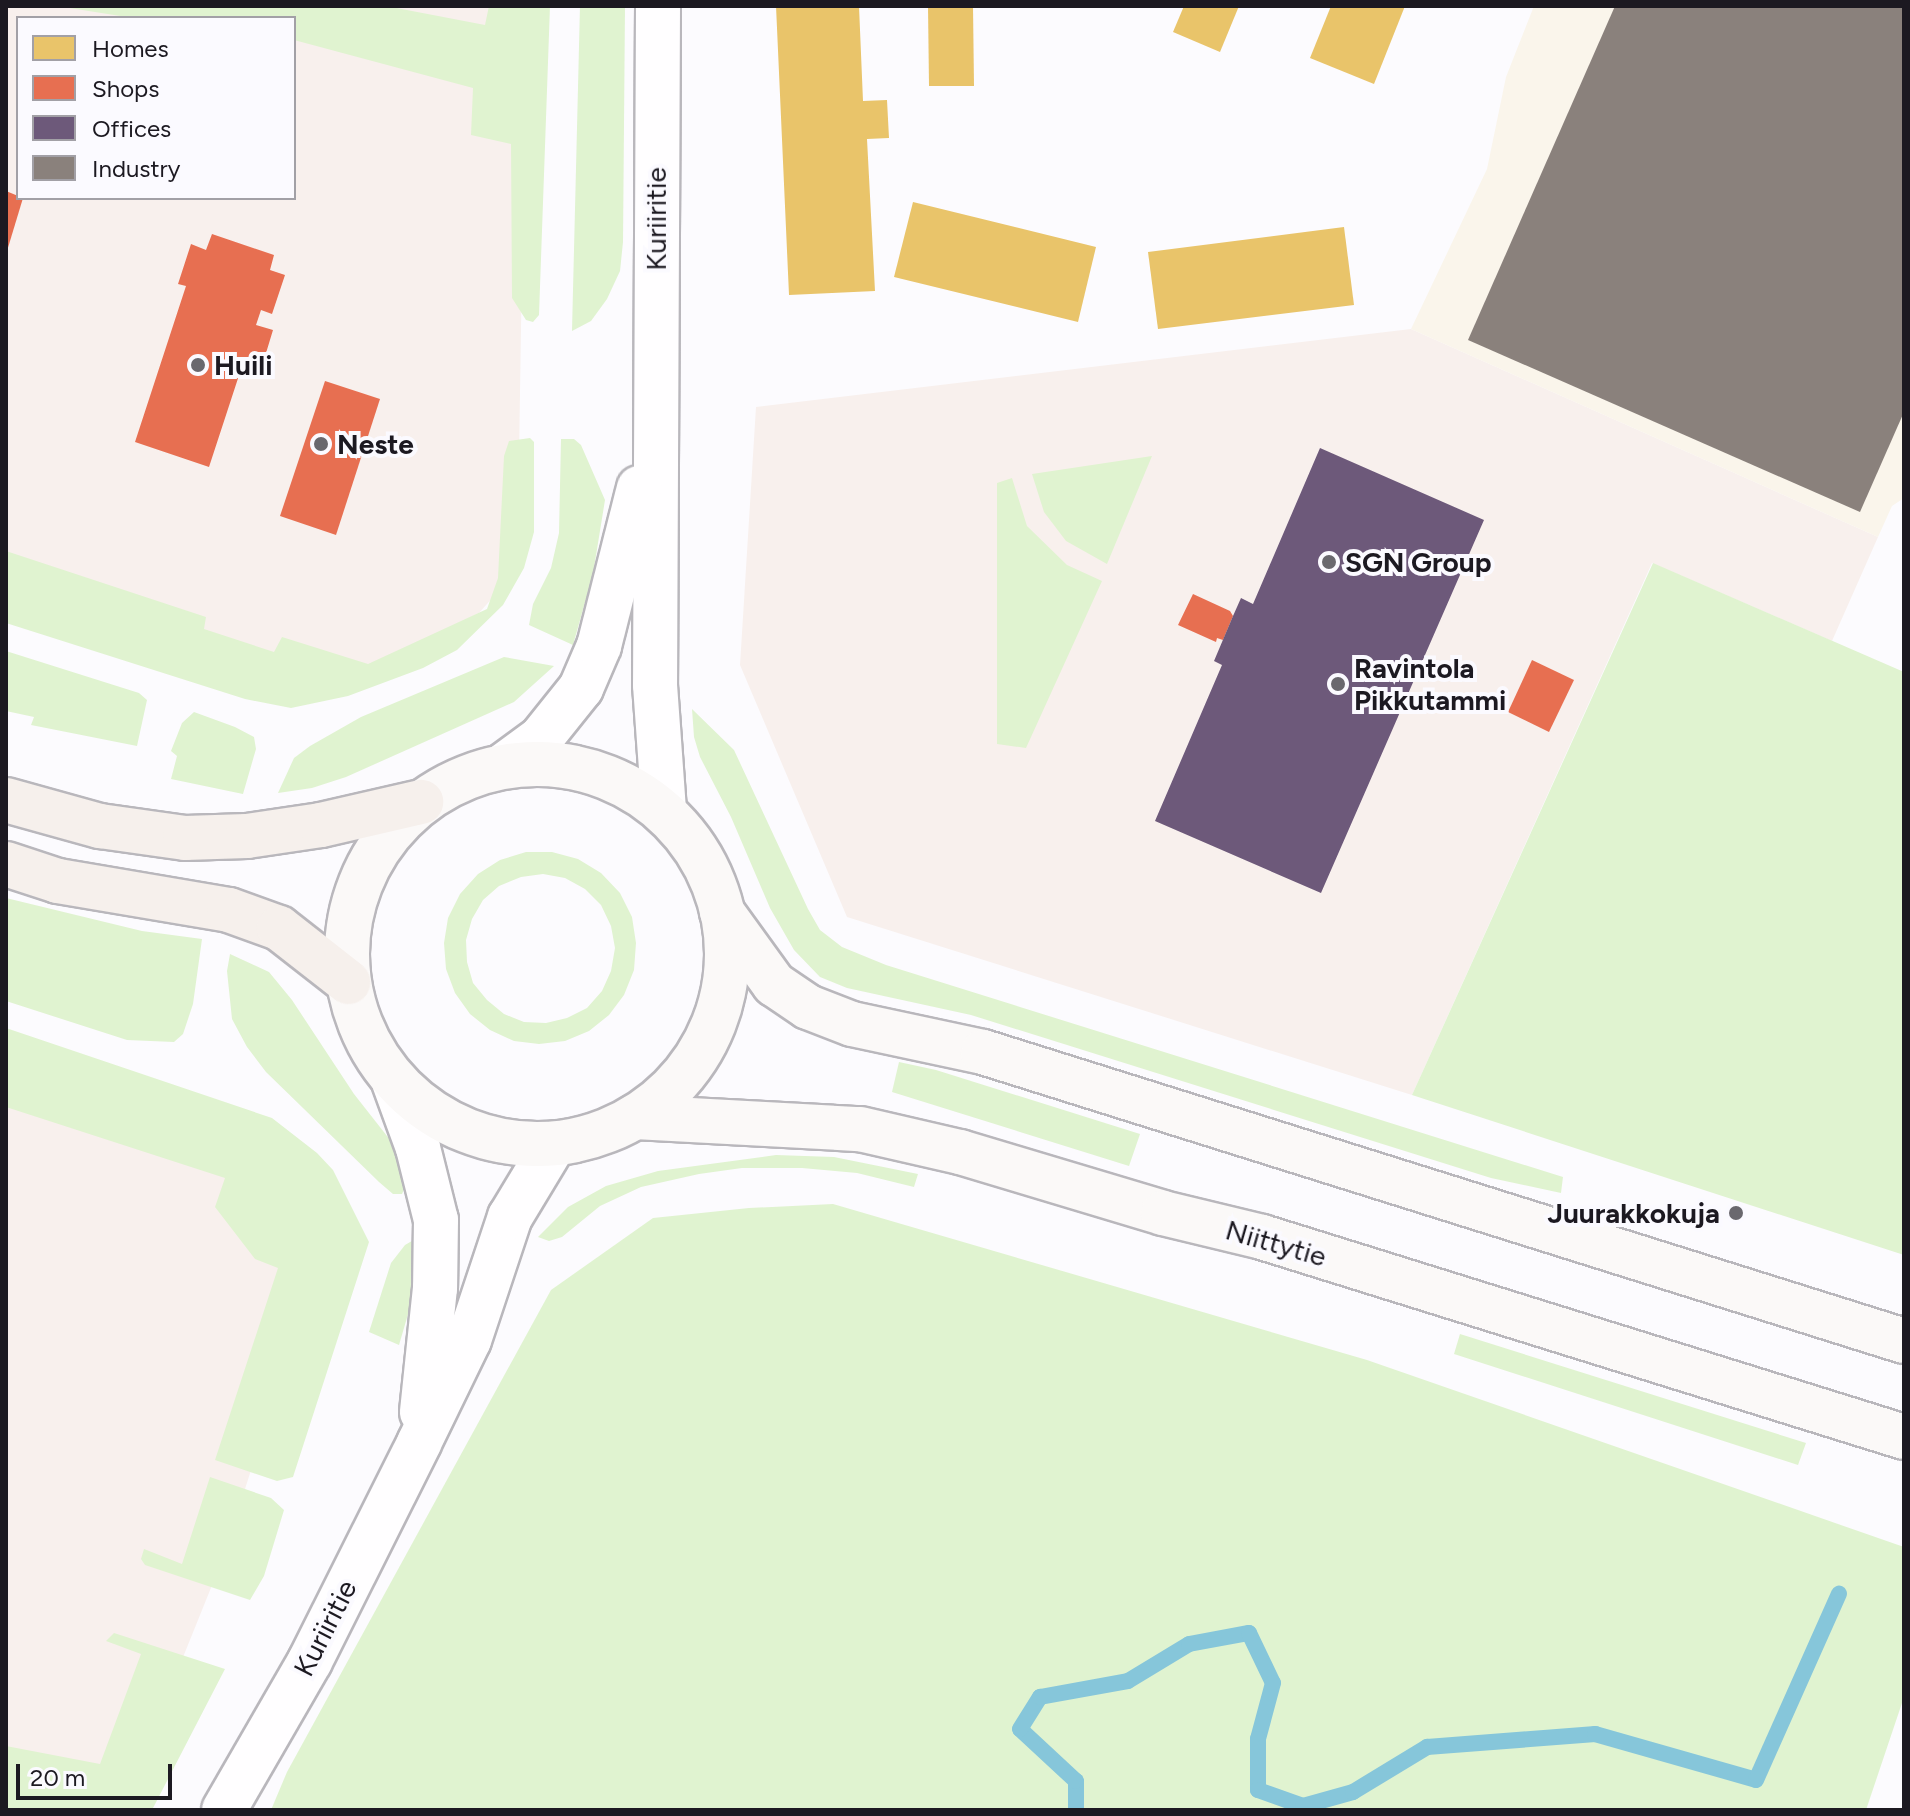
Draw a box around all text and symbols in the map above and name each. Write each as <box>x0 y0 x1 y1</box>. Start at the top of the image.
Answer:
legend <box>16 16 296 200</box>
text: Homes <box>92 34 169 63</box>
text: Shops <box>92 74 159 103</box>
text: Offices <box>92 114 171 143</box>
text: Industry <box>92 154 180 183</box>
street label: Kuriiritie <box>639 167 673 271</box>
place label: Huili <box>214 348 272 382</box>
marker: Huili <box>189 356 207 374</box>
place label: Neste <box>337 427 414 461</box>
marker: Neste <box>312 435 330 453</box>
place label: SGN Group <box>1345 545 1492 579</box>
marker: SGN Group <box>1320 553 1338 571</box>
place label: Ravintola Pikkutammi <box>1354 651 1506 717</box>
marker: Ravintola Pikkutammi <box>1329 675 1347 693</box>
place label: Juurakkokuja <box>1547 1196 1720 1230</box>
marker: Juurakkokuja <box>1727 1204 1745 1222</box>
street label: Niittytie <box>1222 1213 1330 1273</box>
street label: Kuriiritie <box>287 1574 363 1682</box>
scale bar <box>20 1748 176 1798</box>
text: 20 m <box>30 1763 85 1792</box>

